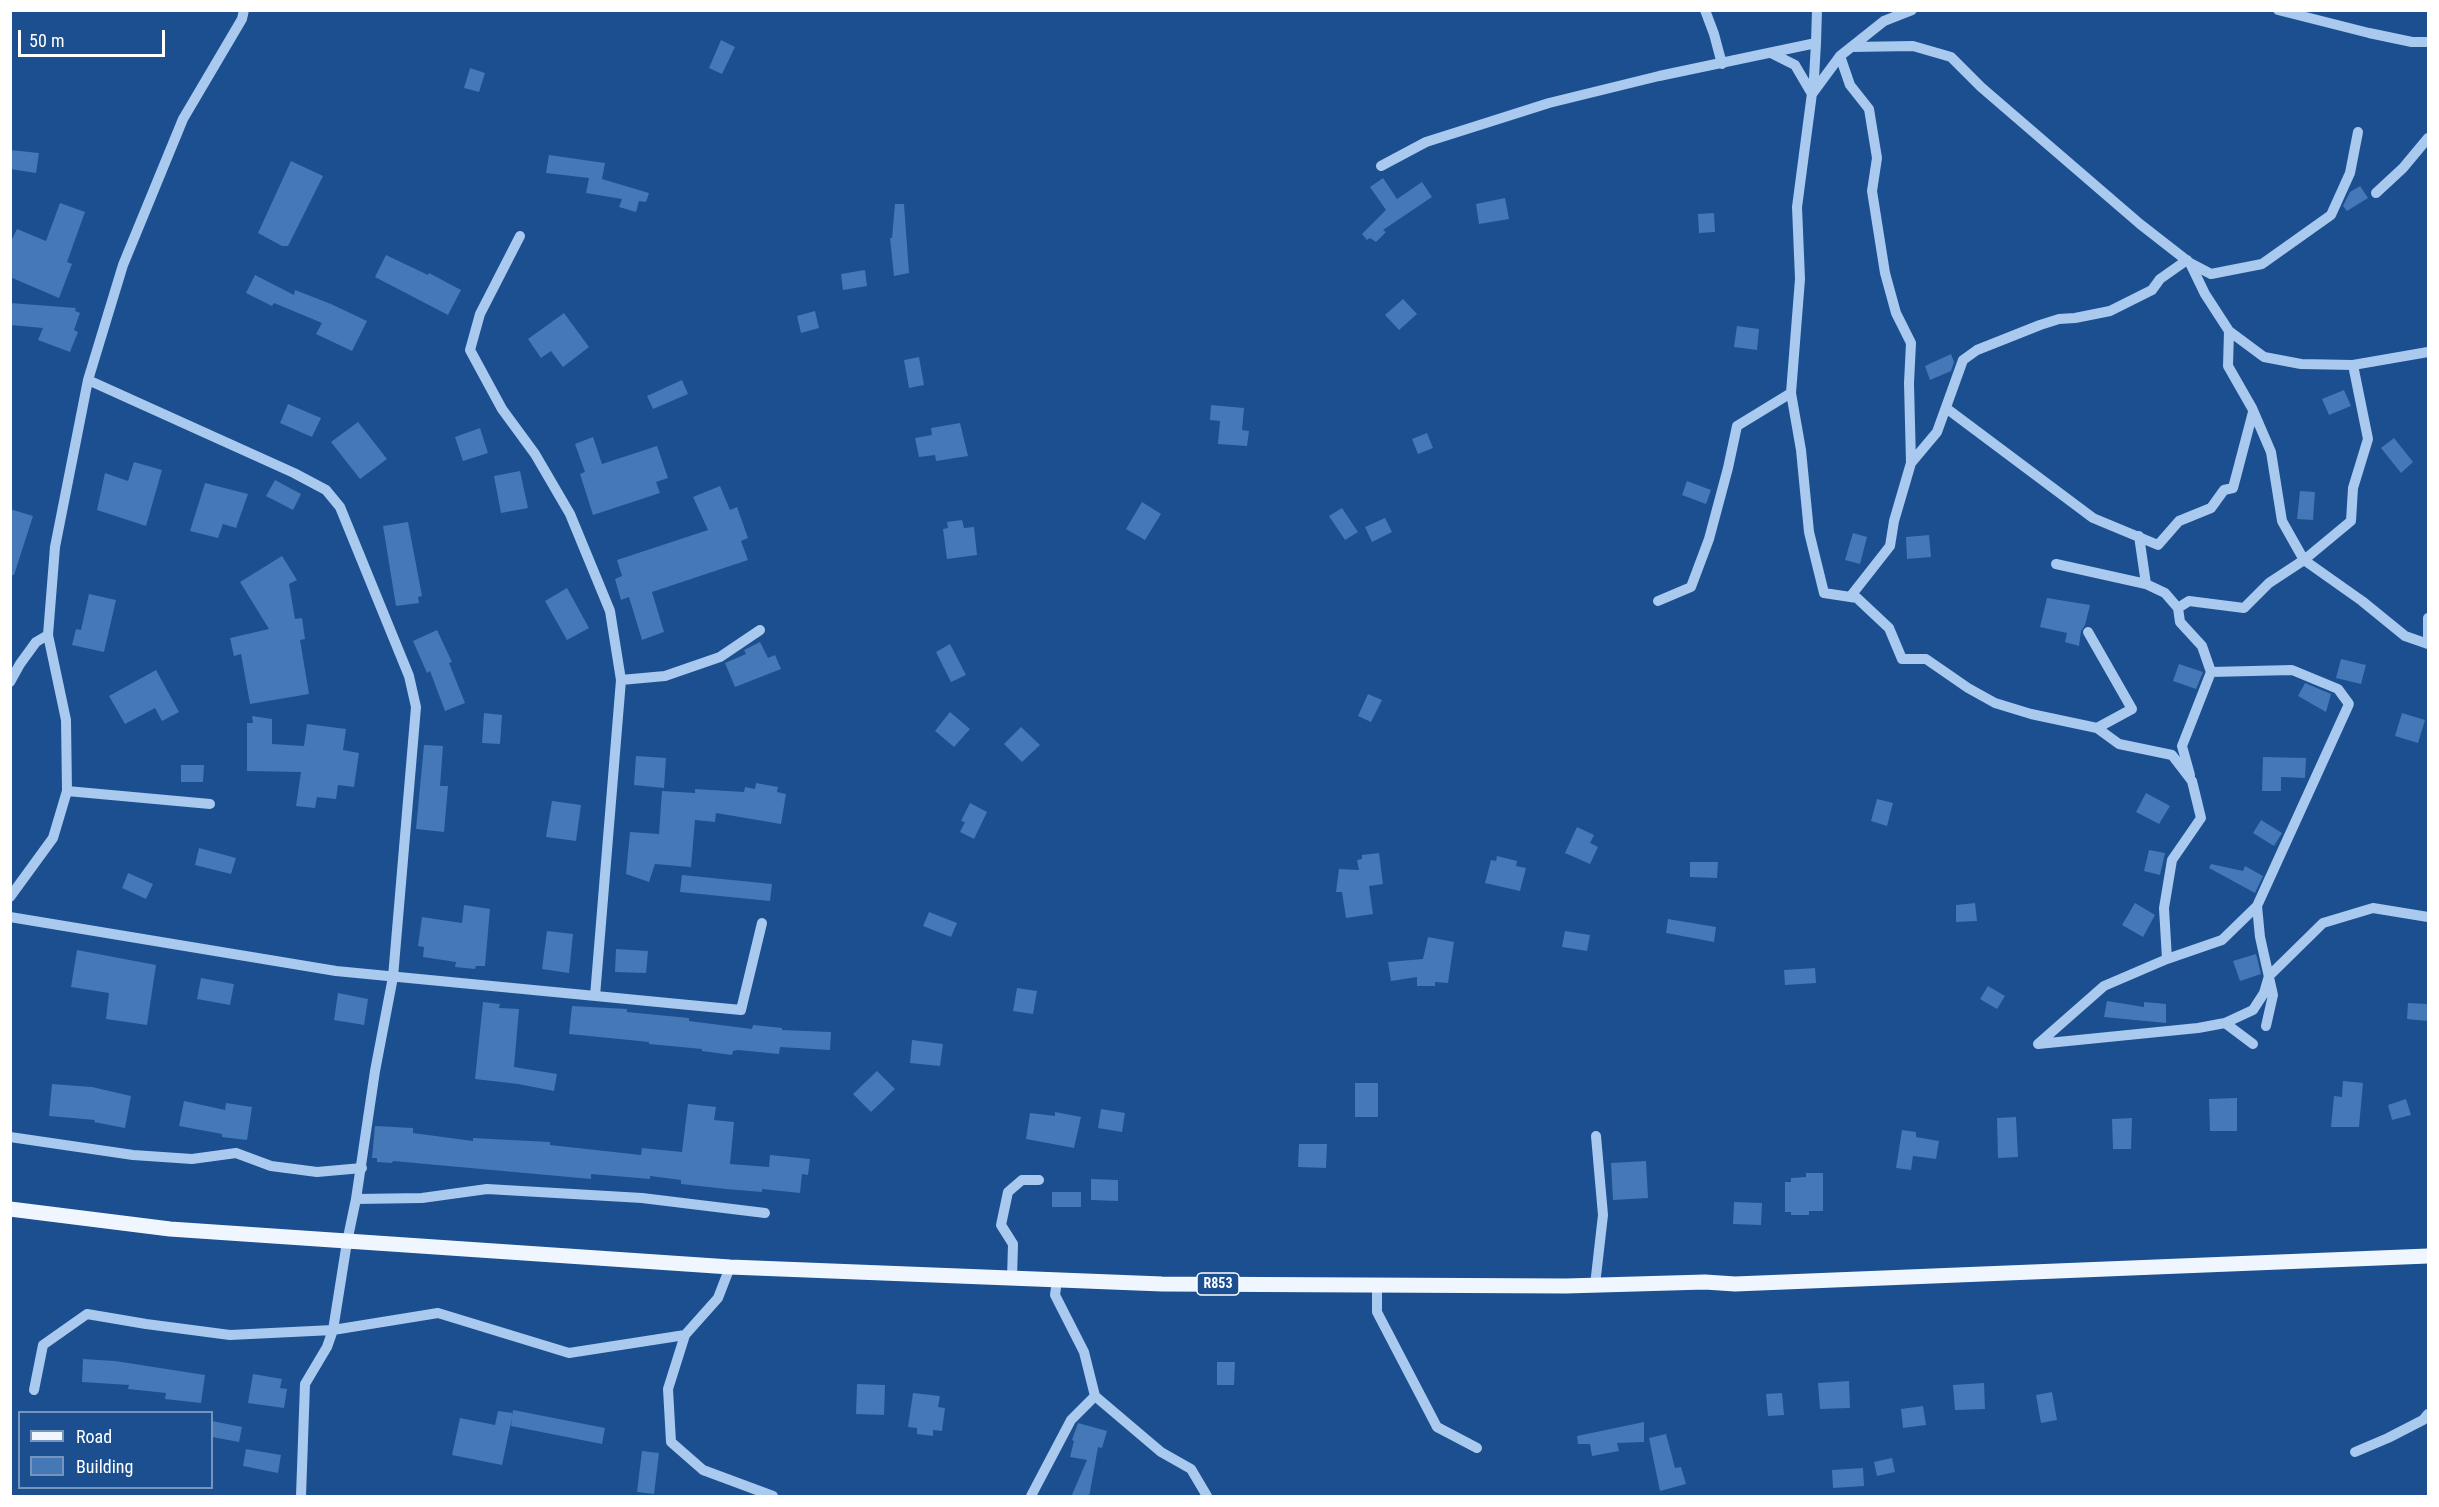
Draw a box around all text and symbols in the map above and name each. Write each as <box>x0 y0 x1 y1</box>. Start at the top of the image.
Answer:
scale bar <box>21 18 168 56</box>
text: 50 m <box>29 30 64 51</box>
road number: R853 <box>1197 1273 1239 1295</box>
legend <box>18 1411 213 1489</box>
text: Road <box>76 1426 112 1447</box>
text: Building <box>76 1456 133 1477</box>

